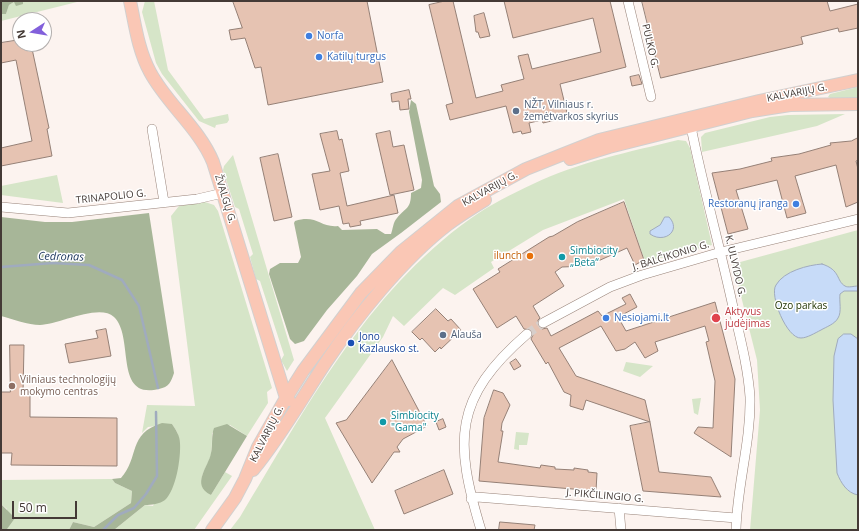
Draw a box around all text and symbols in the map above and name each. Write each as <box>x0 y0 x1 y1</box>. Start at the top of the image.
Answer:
north arrow <box>12 12 52 52</box>
street label: PULKO G. <box>639 23 661 69</box>
text: N <box>12 28 29 40</box>
place label: Norfa <box>317 30 344 42</box>
marker: Norfa <box>304 31 314 41</box>
place label: Katilų turgus <box>327 51 386 63</box>
marker: Katilų turgus <box>314 52 324 62</box>
street label: KALVARIJŲ G. <box>766 81 828 105</box>
place label: NŽT, Vilniaus r. žemėtvarkos skyrius <box>524 99 619 122</box>
marker: NŽT, Vilniaus r. žemėtvarkos skyrius <box>511 106 521 116</box>
street label: KALVARIJŲ G. <box>460 169 520 209</box>
street label: ŽVALGŲ G. <box>212 173 238 225</box>
street label: TRINAPOLIO G. <box>75 187 147 207</box>
place label: Restoranų įranga <box>708 198 788 210</box>
marker: Restoranų įranga <box>791 199 801 209</box>
street label: K. ULVYDO G. <box>722 234 748 298</box>
street label: J. BALČIKONIO G. <box>631 239 711 273</box>
place label: Simbiocity „Beta“ <box>570 245 618 268</box>
water label: Cedronas <box>38 250 84 264</box>
place label: ilunch <box>494 250 522 262</box>
marker: ilunch <box>525 251 535 261</box>
marker: Simbiocity „Beta“ <box>557 252 567 262</box>
park label: Ozo parkas <box>775 300 827 312</box>
place label: Aktyvus judėjimas <box>725 306 770 330</box>
place label: Nesiojami.lt <box>614 312 669 324</box>
marker: Aktyvus judėjimas <box>710 312 722 324</box>
marker: Nesiojami.lt <box>601 313 611 323</box>
place label: Alauša <box>451 329 482 341</box>
marker: Alauša <box>438 330 448 340</box>
place label: Jono Kazlausko st. <box>359 331 419 354</box>
marker: Jono Kazlausko st. <box>346 338 356 348</box>
place label: Vilniaus technologijų mokymo centras <box>20 374 116 398</box>
marker: Vilniaus technologijų mokymo centras <box>7 381 17 391</box>
street label: KALVARIJŲ G. <box>248 404 286 464</box>
place label: Simbiocity "Gama" <box>391 410 439 434</box>
marker: Simbiocity "Gama" <box>378 417 388 427</box>
street label: J. PIKČILINGIO G. <box>566 487 644 505</box>
scale bar <box>14 493 79 519</box>
text: 50 m <box>19 499 47 516</box>

